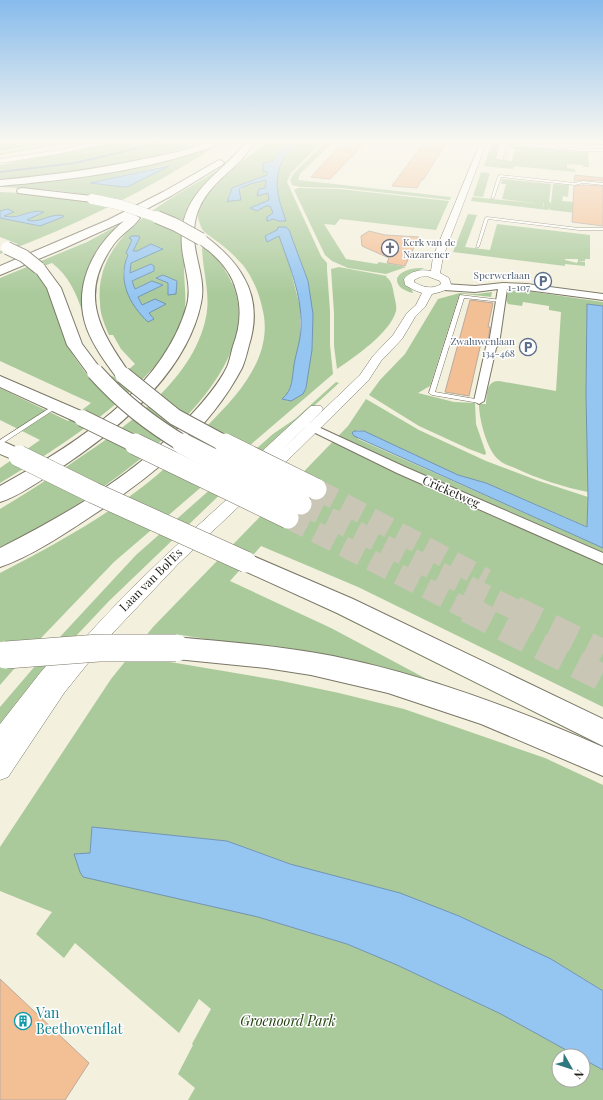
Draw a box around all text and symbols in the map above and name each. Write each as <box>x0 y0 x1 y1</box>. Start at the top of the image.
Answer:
place label: Kerk van de Nazarener <box>403 235 456 261</box>
church icon: Kerk van de Nazarener <box>380 238 400 258</box>
place label: Sperwerlaan 1-107 <box>474 268 530 294</box>
parking icon: Sperwerlaan 1-107 <box>533 271 553 291</box>
place label: Zwaluwenlaan 134-468 <box>451 334 515 360</box>
parking icon: Zwaluwenlaan 134-468 <box>518 337 538 357</box>
street label: Cricketweg <box>420 471 483 511</box>
street label: Laan van Bol'Es <box>115 544 185 614</box>
place label: Van Beethovenflat <box>35 1003 123 1038</box>
building icon: Van Beethovenflat <box>13 1011 33 1031</box>
park label: Groenoord Park <box>240 1011 336 1030</box>
north arrow <box>551 1048 591 1088</box>
text: N <box>571 1067 587 1082</box>

